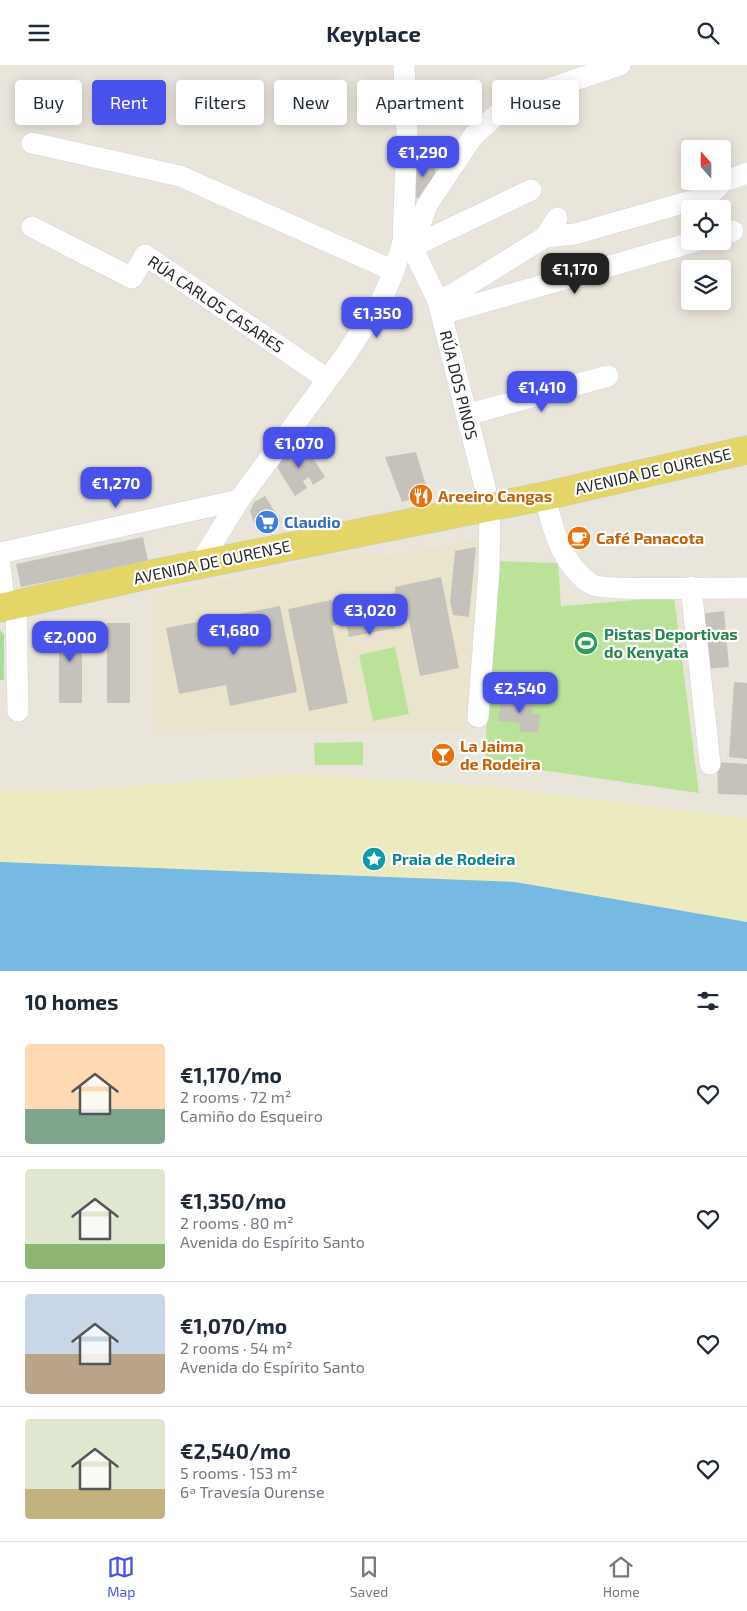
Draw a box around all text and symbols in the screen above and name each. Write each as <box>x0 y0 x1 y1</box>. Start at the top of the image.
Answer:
icon: menu <box>25 19 53 47</box>
icon: search <box>694 19 722 47</box>
text: Keyplace <box>326 20 421 46</box>
chip: Buy <box>15 80 82 125</box>
chip: Rent <box>92 80 166 125</box>
chip: Filters <box>176 80 264 125</box>
chip: New <box>274 80 347 125</box>
chip: Apartment <box>357 80 482 125</box>
chip: House <box>492 80 579 125</box>
pin: €1,290 <box>382 135 464 178</box>
north arrow <box>681 140 731 190</box>
map controls <box>681 140 731 310</box>
text: €1,290 <box>398 142 448 161</box>
button: locate <box>681 200 731 250</box>
street label: RÚA CARLOS CASARES <box>145 251 288 356</box>
pin: €1,170 <box>534 253 616 295</box>
text: €1,170 <box>552 259 598 278</box>
button: layers <box>681 260 731 310</box>
pin: €1,350 <box>336 297 418 339</box>
text: €1,350 <box>352 303 402 322</box>
street label: RÚA DOS PINOS <box>437 328 482 442</box>
pin: €1,410 <box>501 371 583 413</box>
text: €1,410 <box>518 377 566 396</box>
pin: €1,070 <box>258 427 340 469</box>
text: €1,070 <box>274 433 324 452</box>
street label: AVENIDA DE OURENSE <box>573 443 733 498</box>
pin: €1,270 <box>75 467 157 509</box>
text: €1,270 <box>92 473 140 492</box>
restaurant icon: Areeiro Cangas <box>408 483 434 509</box>
place label: Areeiro Cangas <box>438 486 552 505</box>
supermarket icon: Claudio <box>254 509 280 535</box>
place label: Claudio <box>284 512 341 531</box>
cafe icon: Café Panacota <box>566 525 592 551</box>
place label: Café Panacota <box>596 528 704 547</box>
street label: AVENIDA DE OURENSE <box>132 536 292 587</box>
pin: €3,020 <box>329 593 411 636</box>
text: €3,020 <box>344 600 396 619</box>
pin: €1,680 <box>193 613 275 656</box>
text: €1,680 <box>209 620 259 639</box>
pin: €2,000 <box>29 621 111 663</box>
place label: Pistas Deportivas do Kenyata <box>604 624 738 662</box>
text: €2,000 <box>43 627 97 646</box>
sports icon: Pistas Deportivas do Kenyata <box>573 630 599 656</box>
pin: €2,540 <box>479 671 561 714</box>
text: €2,540 <box>494 678 546 697</box>
place label: La Jaima de Rodeira <box>460 736 541 773</box>
bar icon: La Jaima de Rodeira <box>430 742 456 768</box>
place icon: Praia de Rodeira <box>361 846 387 872</box>
place label: Praia de Rodeira <box>392 849 515 868</box>
icon: filters <box>694 987 722 1015</box>
text: 10 homes <box>25 989 118 1014</box>
text: €1,170/mo <box>180 1062 282 1087</box>
icon: home <box>65 1064 125 1124</box>
icon: heart <box>694 1080 722 1108</box>
text: 2 rooms · 72 m² <box>180 1087 291 1106</box>
text: Camiño do Esqueiro <box>180 1106 323 1125</box>
text: €1,350/mo <box>180 1188 286 1213</box>
icon: home <box>65 1189 125 1249</box>
icon: heart <box>694 1205 722 1233</box>
text: 2 rooms · 80 m² <box>180 1213 294 1232</box>
text: Avenida do Espírito Santo <box>180 1232 365 1251</box>
text: €1,070/mo <box>180 1313 287 1338</box>
icon: home <box>65 1314 125 1374</box>
icon: heart <box>694 1330 722 1358</box>
text: 2 rooms · 54 m² <box>180 1338 293 1357</box>
text: Avenida do Espírito Santo <box>180 1357 365 1376</box>
text: €2,540/mo <box>180 1438 291 1463</box>
icon: home <box>65 1439 125 1499</box>
icon: heart <box>694 1455 722 1483</box>
text: 5 rooms · 153 m² <box>180 1463 298 1482</box>
text: 6ª Travesía Ourense <box>180 1482 324 1501</box>
tab: Map <box>107 1553 135 1600</box>
tab: Saved <box>350 1553 388 1600</box>
tab: Home <box>603 1553 640 1600</box>

